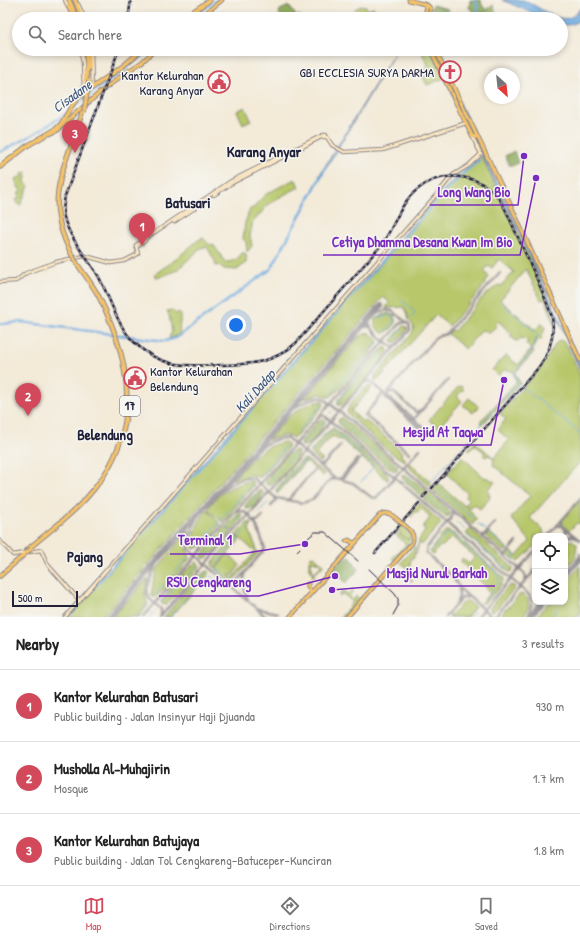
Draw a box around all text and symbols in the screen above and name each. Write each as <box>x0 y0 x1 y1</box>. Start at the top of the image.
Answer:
search box <box>12 12 568 56</box>
icon: search <box>26 23 48 45</box>
text: Search here <box>58 24 122 45</box>
church icon: GBI ECCLESIA SURYA DARMA <box>437 59 463 85</box>
place label: GBI ECCLESIA SURYA DARMA <box>300 63 435 81</box>
place label: Kantor Kelurahan Karang Anyar <box>121 66 204 99</box>
north arrow <box>484 68 520 104</box>
public building icon: Kantor Kelurahan Karang Anyar <box>206 69 232 95</box>
water label: Cisadane <box>48 74 96 116</box>
pin: 3 <box>62 120 88 153</box>
district label: Karang Anyar <box>227 141 301 163</box>
callout: Long Wang Bio <box>430 179 518 205</box>
text: Long Wang Bio <box>438 182 511 203</box>
district label: Batusari <box>165 192 211 213</box>
pin: 1 <box>129 213 155 246</box>
callout: Cetiya Dhamma Desana Kwan Im Bio <box>323 229 520 255</box>
text: Cetiya Dhamma Desana Kwan Im Bio <box>332 232 513 253</box>
your location <box>226 315 246 335</box>
place label: Kantor Kelurahan Belendung <box>150 362 233 395</box>
water label: Kali Dadap <box>230 364 280 417</box>
public building icon: Kantor Kelurahan Belendung <box>122 365 148 391</box>
pin: 2 <box>15 383 41 416</box>
road number: 17 <box>120 396 140 416</box>
callout: Mesjid At Taqwa <box>395 419 491 445</box>
text: Mesjid At Taqwa <box>403 422 483 443</box>
district label: Belendung <box>77 424 133 446</box>
callout: Terminal 1 <box>170 528 240 554</box>
text: Terminal 1 <box>177 530 232 549</box>
map controls <box>532 533 568 605</box>
button: locate <box>532 533 568 569</box>
district label: Pajang <box>67 546 103 568</box>
callout: Masjid Nurul Barkah <box>379 560 495 586</box>
text: Masjid Nurul Barkah <box>387 563 487 583</box>
button: layers <box>532 569 568 605</box>
callout: RSU Cengkareng <box>159 570 259 596</box>
text: RSU Cengkareng <box>167 572 251 593</box>
scale bar <box>12 589 78 608</box>
text: 500 m <box>18 591 43 605</box>
text: Nearby <box>16 632 59 655</box>
text: 3 results <box>522 634 564 652</box>
text: Kantor Kelurahan Batusari <box>54 686 198 707</box>
text: 1 <box>27 697 31 715</box>
text: 930 m <box>536 697 564 715</box>
text: Public building · Jalan Insinyur Haji Djuanda <box>54 707 255 725</box>
text: Musholla Al-Muhajirin <box>54 758 170 779</box>
text: 2 <box>26 769 32 787</box>
text: 1.7 km <box>533 769 564 787</box>
text: Mosque <box>54 779 88 797</box>
text: Kantor Kelurahan Batujaya <box>54 830 199 851</box>
text: 3 <box>26 841 32 859</box>
text: 1.8 km <box>534 841 564 859</box>
text: Public building · Jalan Tol Cengkareng–Batuceper–Kunciran <box>54 851 332 869</box>
tab: Map <box>83 895 105 933</box>
tab: Directions <box>270 895 310 933</box>
tab: Saved <box>475 895 497 933</box>

